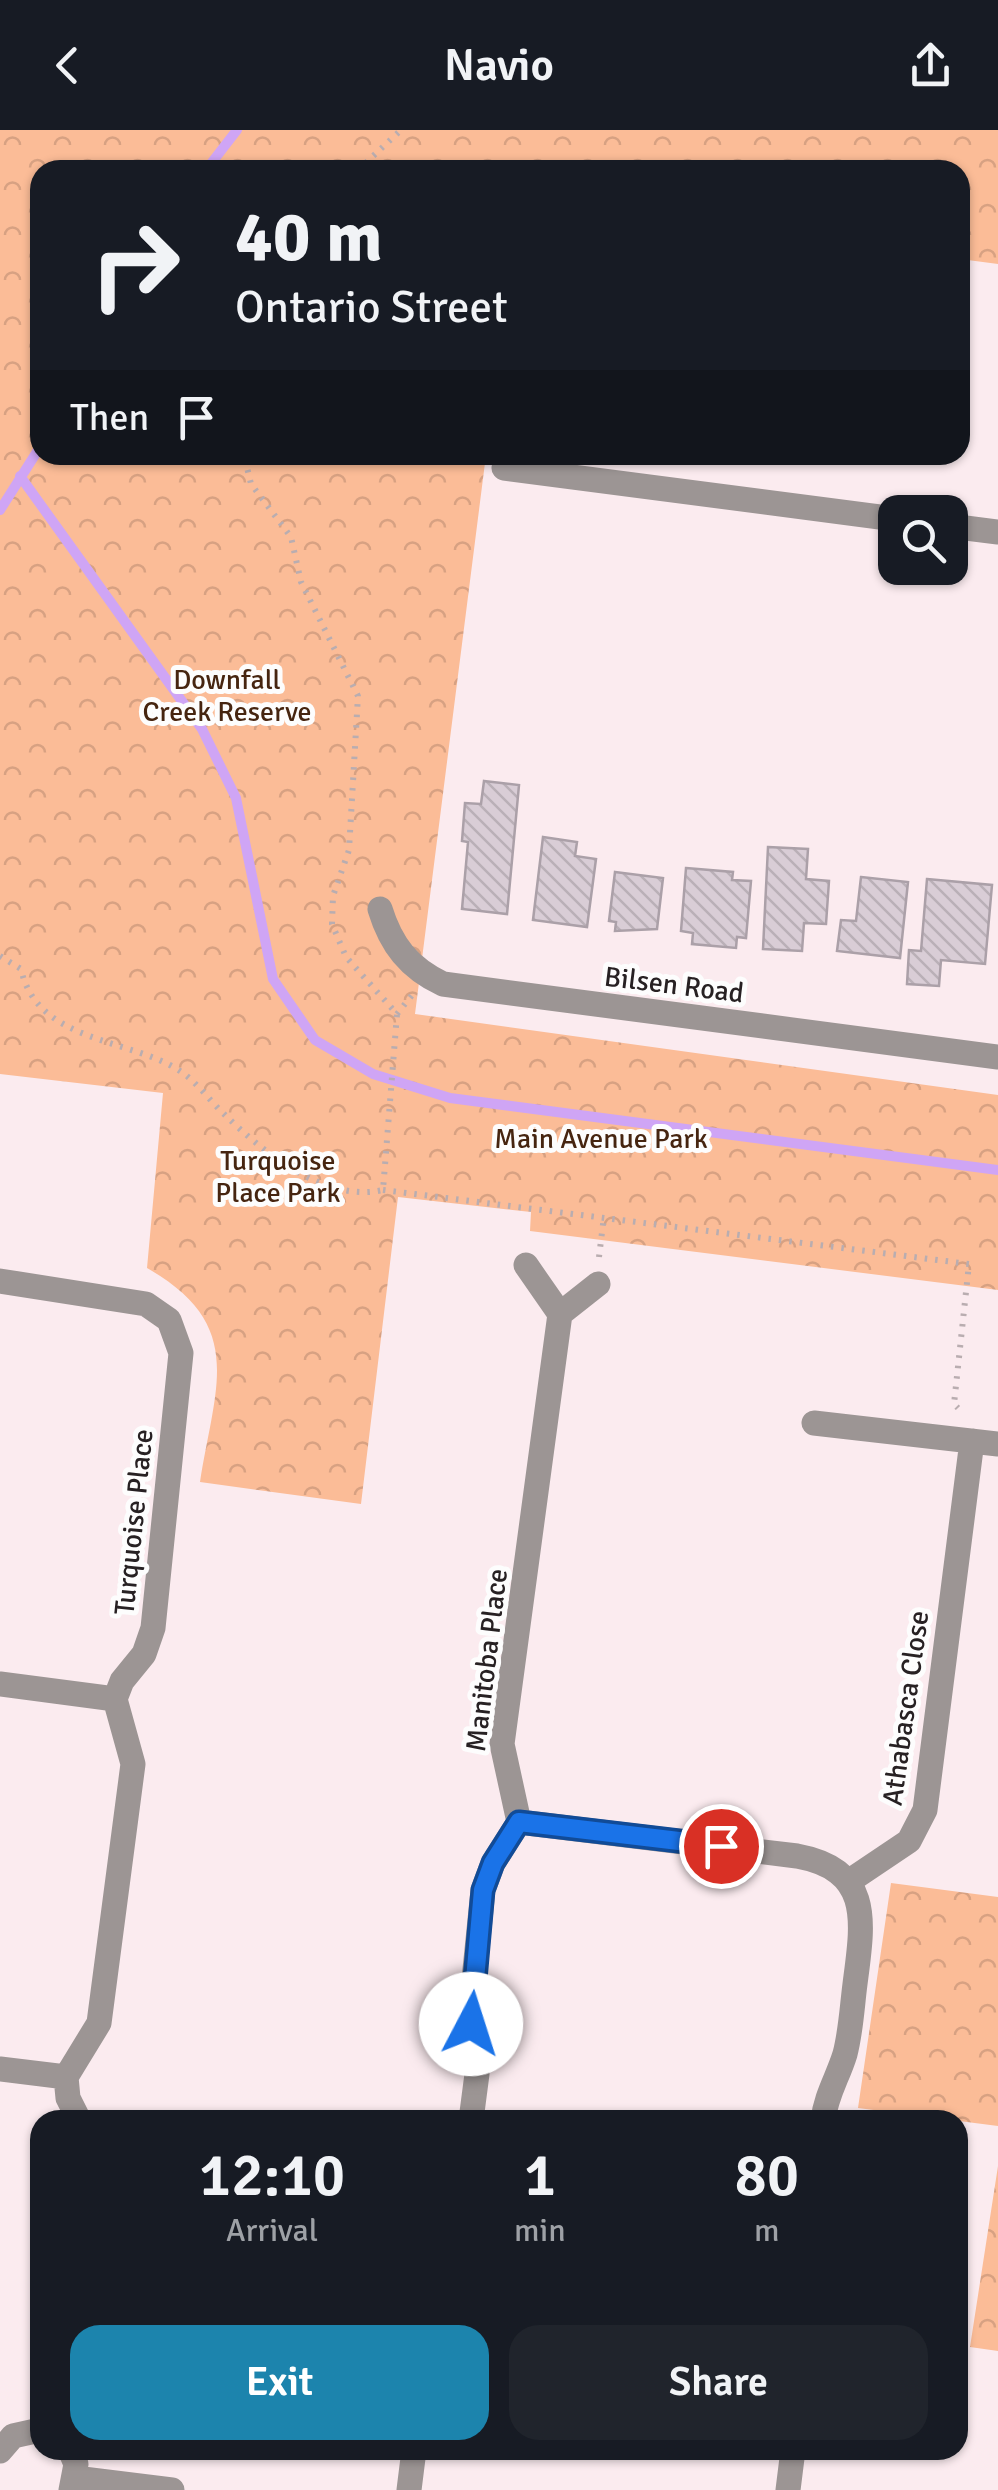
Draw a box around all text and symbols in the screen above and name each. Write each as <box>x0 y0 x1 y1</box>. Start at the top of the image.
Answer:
icon: back <box>40 38 95 93</box>
text: Navio <box>444 38 554 93</box>
icon: share <box>903 38 958 93</box>
text: 40 m <box>235 194 383 280</box>
icon: right <box>70 200 200 330</box>
text: Ontario Street <box>235 280 508 335</box>
icon: arrive <box>169 390 224 445</box>
text: Then <box>70 394 149 441</box>
map controls <box>878 495 968 585</box>
button: search <box>878 495 968 585</box>
park label: Downfall Creek Reserve <box>142 663 312 729</box>
street label: Bilsen Road <box>602 960 746 1010</box>
park label: Main Avenue Park <box>494 1122 708 1156</box>
park label: Turquoise Place Park <box>215 1144 341 1210</box>
street label: Turquoise Place <box>107 1427 161 1617</box>
street label: Manitoba Place <box>459 1567 515 1753</box>
street label: Athabasca Close <box>876 1608 936 1808</box>
pin <box>679 1804 764 1889</box>
icon: arrive <box>694 1819 749 1874</box>
position arrow <box>419 1972 523 2076</box>
text: 12:10 <box>199 2139 345 2213</box>
text: 1 <box>524 2139 556 2213</box>
text: 80 <box>734 2139 799 2213</box>
text: Arrival <box>226 2211 318 2250</box>
text: min <box>514 2211 566 2250</box>
text: m <box>754 2211 780 2250</box>
button: Exit <box>70 2325 489 2440</box>
button: Share <box>509 2325 928 2440</box>

